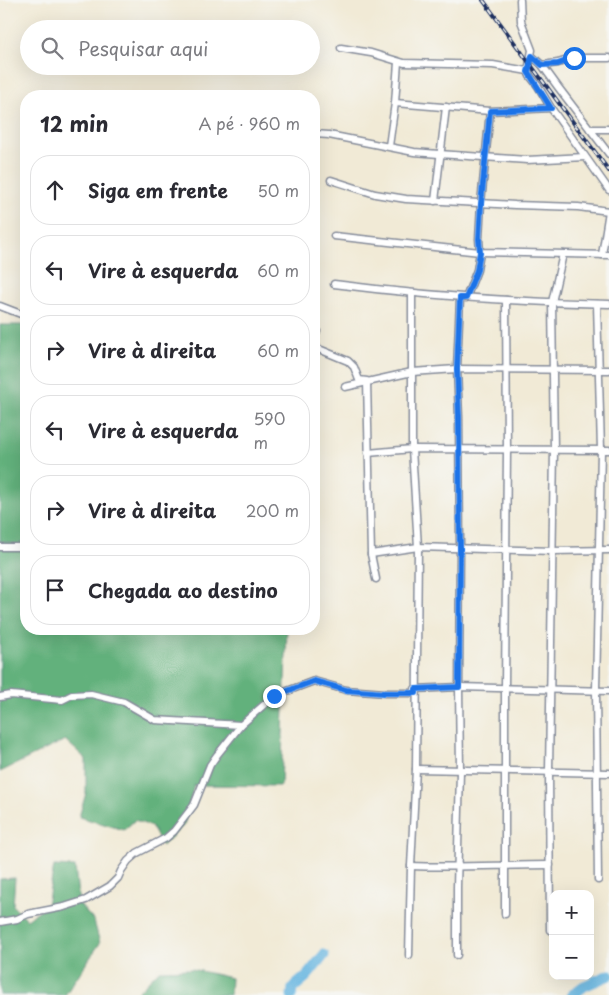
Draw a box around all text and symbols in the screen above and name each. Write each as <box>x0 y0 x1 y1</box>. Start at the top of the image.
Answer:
search box <box>20 20 320 75</box>
icon: search <box>38 34 66 62</box>
text: Pesquisar aqui <box>78 34 208 62</box>
route start <box>563 47 586 70</box>
text: 12 min <box>40 107 109 139</box>
text: A pé · 960 m <box>198 111 300 135</box>
icon: ahead <box>41 176 69 204</box>
text: Siga em frente <box>88 176 228 204</box>
text: 50 m <box>258 178 299 202</box>
icon: left <box>41 256 69 284</box>
text: Vire à esquerda <box>88 256 239 284</box>
text: 60 m <box>257 258 299 282</box>
icon: right <box>41 336 69 364</box>
text: Vire à direita <box>88 336 216 364</box>
text: 60 m <box>257 338 299 362</box>
text: 590 m <box>254 406 286 454</box>
icon: left <box>41 416 69 444</box>
text: Vire à esquerda <box>88 416 239 444</box>
icon: right <box>41 496 69 524</box>
text: Vire à direita <box>88 496 216 524</box>
text: 200 m <box>246 498 299 522</box>
icon: arrive <box>41 576 69 604</box>
text: Chegada ao destino <box>88 576 278 604</box>
route end <box>263 685 286 708</box>
map controls <box>549 890 594 980</box>
button: + <box>549 890 594 935</box>
button: − <box>549 935 594 980</box>

